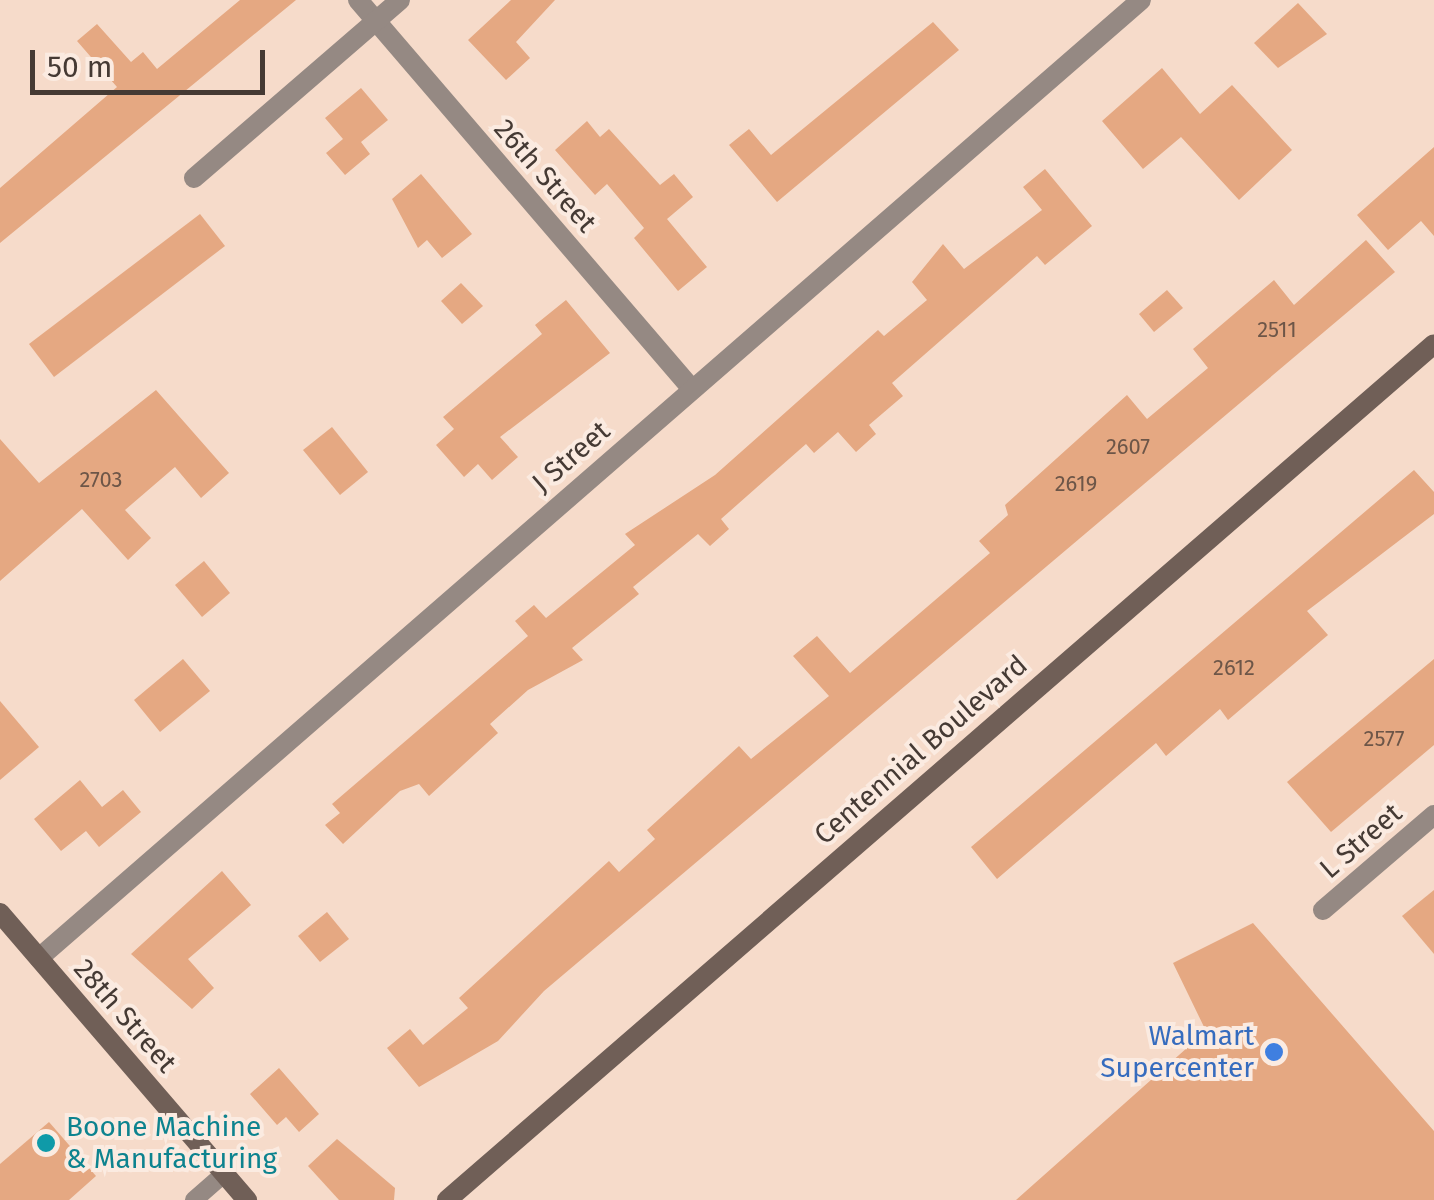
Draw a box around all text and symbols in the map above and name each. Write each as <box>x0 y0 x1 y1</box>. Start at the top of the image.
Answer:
scale bar <box>35 30 270 92</box>
text: 50 m <box>47 49 112 85</box>
street label: 26th Street <box>487 113 603 239</box>
house number: 2511 <box>1257 317 1297 343</box>
street label: J Street <box>525 414 617 500</box>
house number: 2607 <box>1106 434 1150 460</box>
house number: 2703 <box>79 467 123 493</box>
house number: 2619 <box>1055 471 1097 497</box>
street label: Centennial Boulevard <box>808 648 1034 852</box>
house number: 2612 <box>1213 655 1255 681</box>
house number: 2577 <box>1364 726 1404 752</box>
street label: L Street <box>1313 796 1409 886</box>
street label: 28th Street <box>67 952 183 1080</box>
place label: Walmart Supercenter <box>1100 1019 1254 1085</box>
marker: Walmart Supercenter <box>1263 1041 1285 1063</box>
place label: Boone Machine & Manufacturing <box>66 1110 277 1176</box>
marker: Boone Machine & Manufacturing <box>35 1132 57 1154</box>

